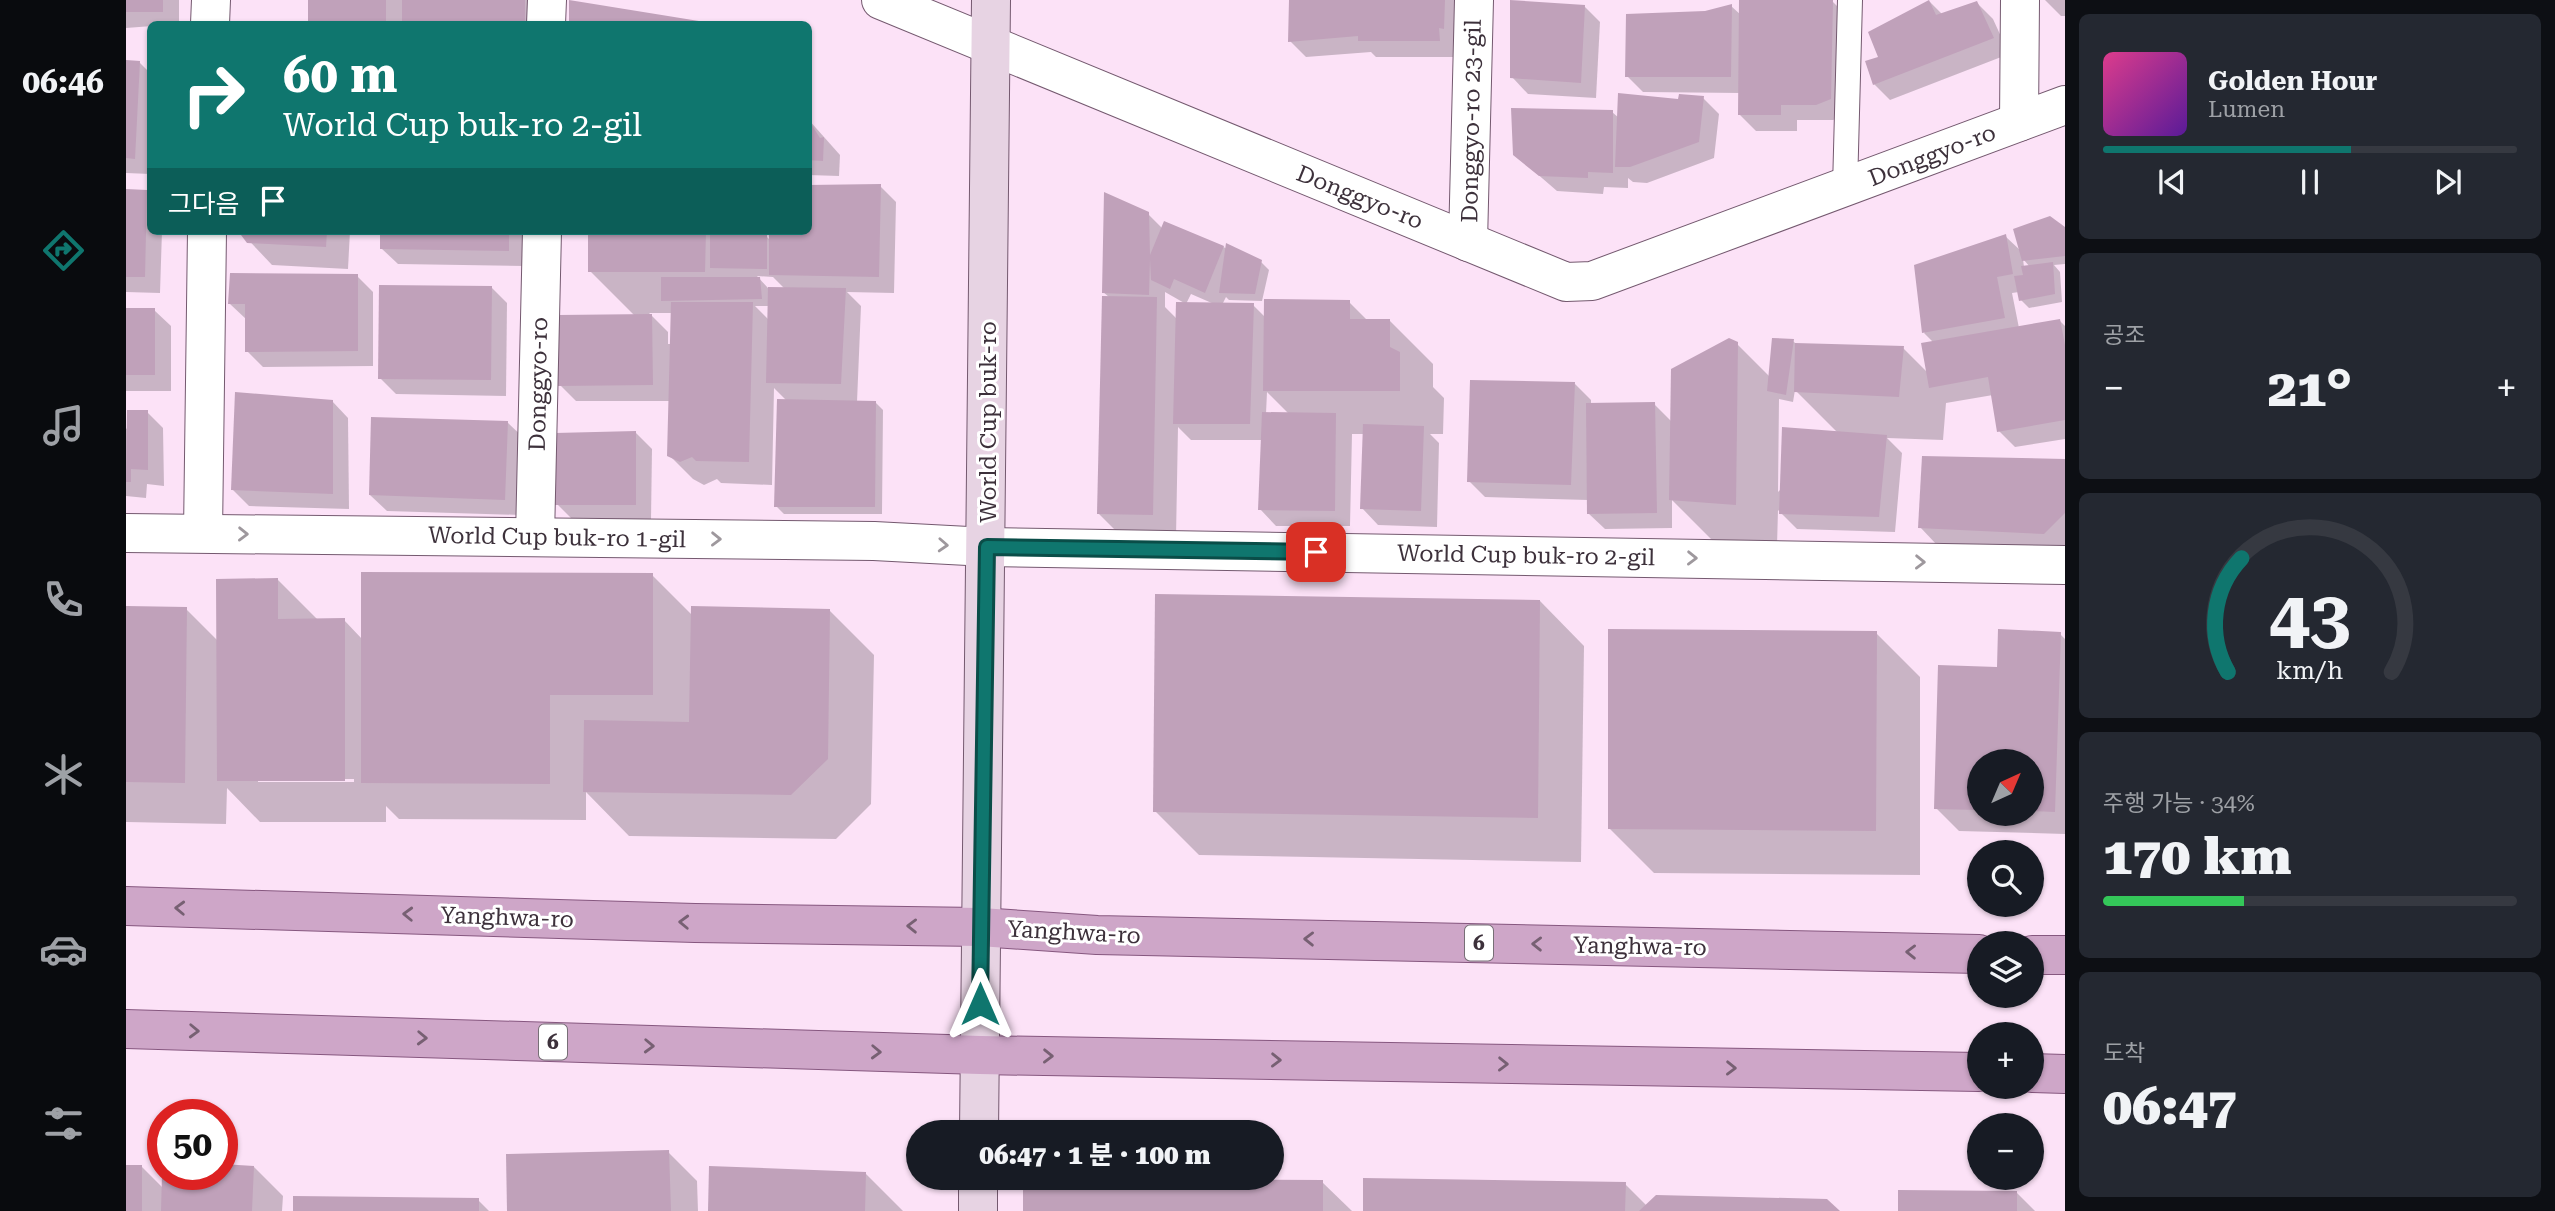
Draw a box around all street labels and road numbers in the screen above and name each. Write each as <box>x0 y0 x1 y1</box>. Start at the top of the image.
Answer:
street label: Donggyo-ro 23-gil <box>1456 19 1487 223</box>
street label: Donggyo-ro <box>1865 119 2000 192</box>
street label: Donggyo-ro <box>1293 160 1427 235</box>
street label: Donggyo-ro <box>524 317 553 451</box>
street label: World Cup buk-ro <box>975 321 1002 523</box>
street label: World Cup buk-ro 1-gil <box>428 522 686 553</box>
street label: World Cup buk-ro 2-gil <box>1397 540 1655 571</box>
street label: Yanghwa-ro <box>440 902 574 933</box>
street label: Yanghwa-ro <box>1007 916 1141 949</box>
road number: 6 <box>1465 926 1493 960</box>
street label: Yanghwa-ro <box>1573 932 1707 961</box>
road number: 6 <box>539 1024 567 1060</box>

